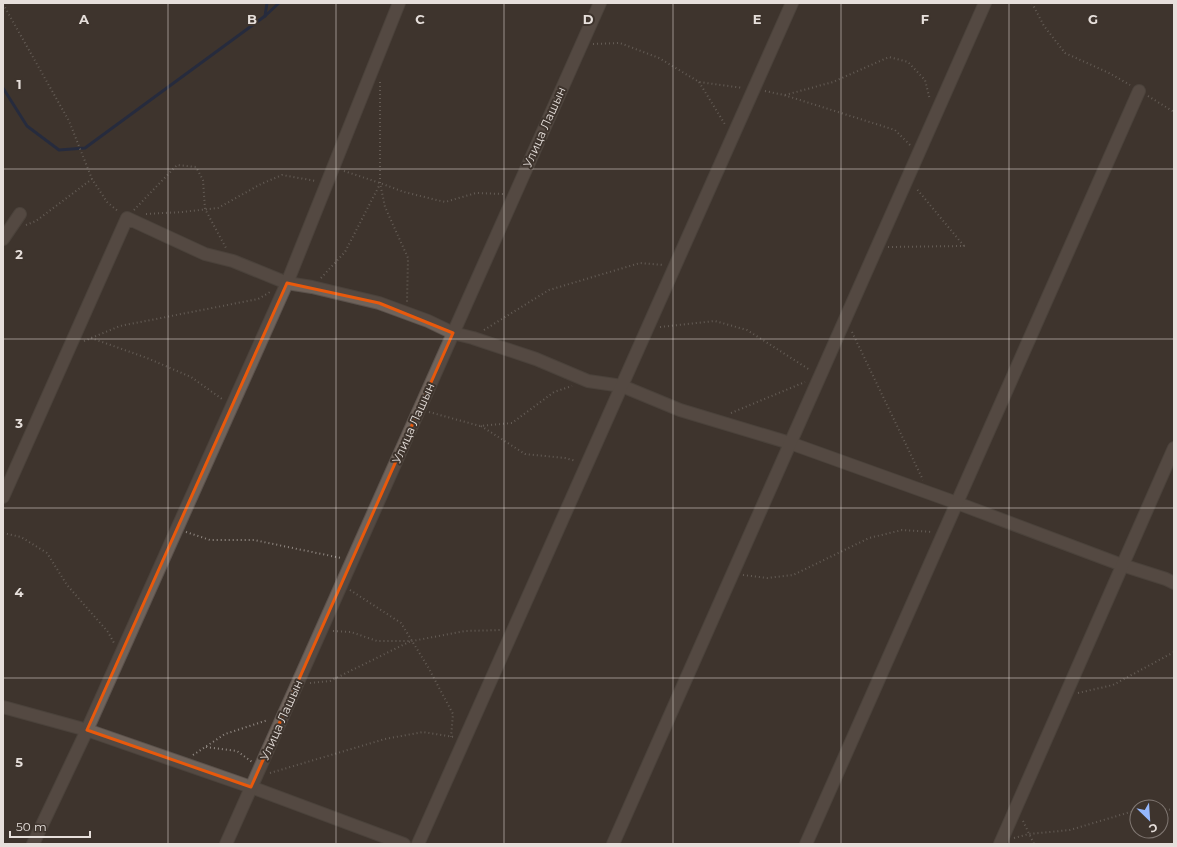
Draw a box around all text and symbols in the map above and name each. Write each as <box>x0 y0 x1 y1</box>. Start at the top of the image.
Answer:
text: A <box>78 11 90 27</box>
text: B <box>247 11 257 27</box>
text: C <box>415 11 425 27</box>
text: D <box>583 11 594 27</box>
text: E <box>753 11 762 27</box>
text: F <box>921 11 929 27</box>
text: G <box>1088 11 1098 27</box>
text: 1 <box>16 76 22 92</box>
street label: Улица Лашын <box>519 84 569 170</box>
text: 2 <box>15 246 23 262</box>
street label: Улица Лашын <box>388 380 438 466</box>
text: 3 <box>14 415 23 431</box>
text: 4 <box>15 584 24 600</box>
street label: Улица Лашын <box>256 677 306 763</box>
text: 5 <box>15 754 23 770</box>
north arrow <box>1129 799 1169 839</box>
scale bar <box>10 813 90 839</box>
text: 50 m <box>16 819 47 834</box>
text: С <box>1147 820 1160 836</box>

